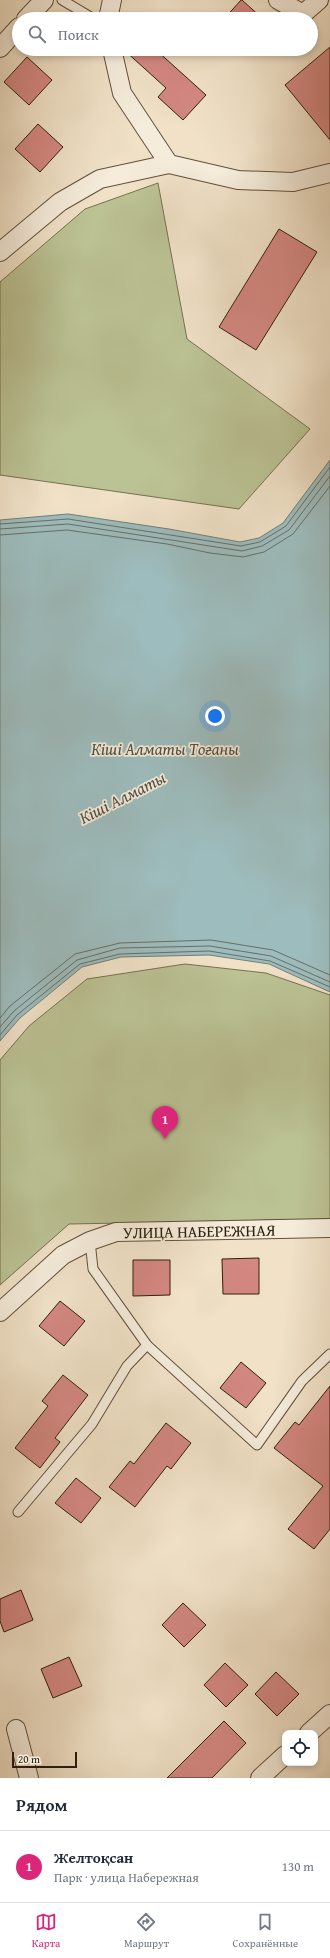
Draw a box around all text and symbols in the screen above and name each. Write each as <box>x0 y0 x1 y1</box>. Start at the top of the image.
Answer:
search box <box>12 12 318 56</box>
icon: search <box>26 23 48 45</box>
text: Поиск <box>58 24 99 45</box>
your location <box>205 706 225 726</box>
water label: Кіші Алматы Тоғаны <box>91 736 239 761</box>
water label: Кіші Алматы <box>74 764 170 830</box>
pin: 1 <box>152 1106 178 1139</box>
street label: УЛИЦА НАБЕРЕЖНАЯ <box>123 1218 276 1244</box>
map controls <box>282 1730 318 1766</box>
button: locate <box>282 1730 318 1766</box>
scale bar <box>12 1750 77 1769</box>
text: 20 m <box>18 1751 40 1767</box>
text: Рядом <box>16 1792 67 1817</box>
text: Желтоқсан <box>54 1847 133 1868</box>
text: 1 <box>26 1857 32 1876</box>
text: 130 m <box>282 1857 314 1876</box>
text: Парк · улица Набережная <box>54 1868 199 1887</box>
tab: Карта <box>32 1911 60 1951</box>
tab: Маршрут <box>124 1911 169 1951</box>
tab: Сохранённые <box>233 1911 298 1951</box>

